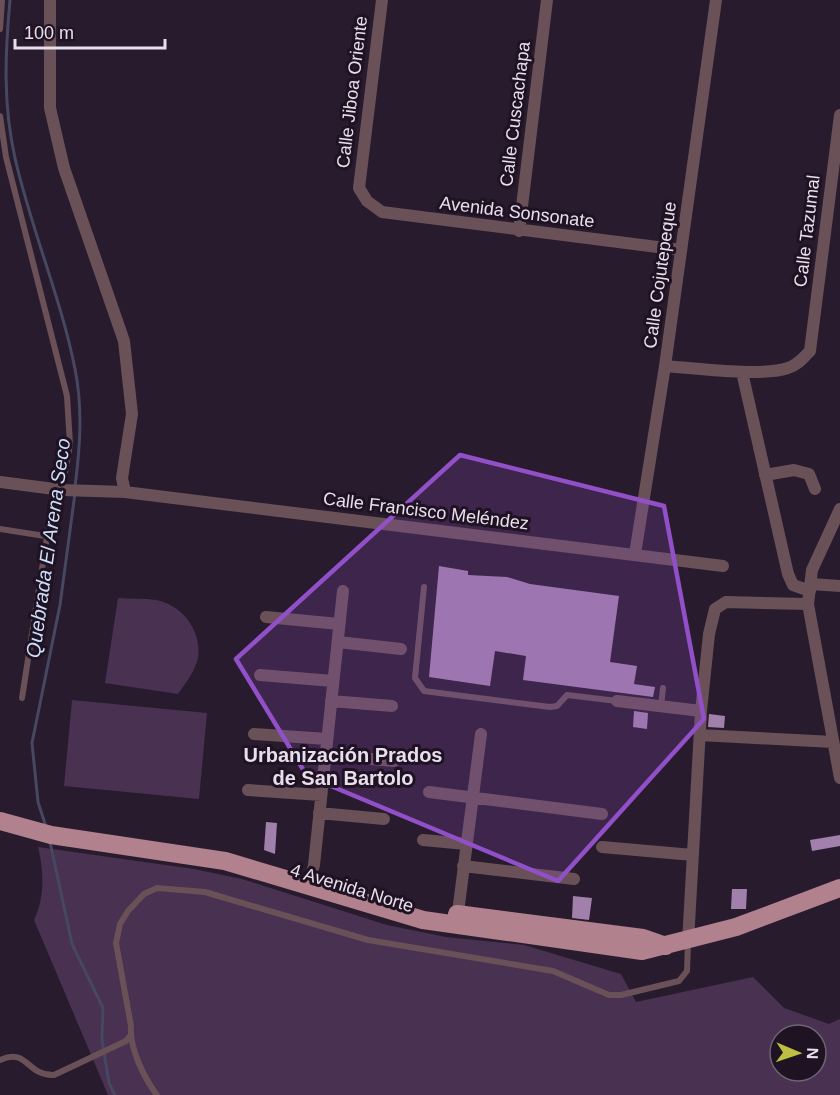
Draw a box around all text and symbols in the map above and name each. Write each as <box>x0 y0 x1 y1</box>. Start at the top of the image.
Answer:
scale bar <box>15 12 165 50</box>
street label: Calle Jiboa Oriente <box>333 15 371 169</box>
text: 100 m <box>24 23 74 43</box>
street label: Calle Cuscachapa <box>496 39 534 188</box>
street label: Calle Tazumal <box>790 174 824 288</box>
street label: Avenida Sonsonate <box>438 193 596 231</box>
street label: Calle Cojutepeque <box>640 200 680 350</box>
water label: Quebrada El Arena Seco <box>22 437 74 659</box>
street label: Calle Francisco Meléndez <box>322 488 530 534</box>
district label: Urbanización Prados de San Bartolo <box>244 744 442 789</box>
street label: 4 Avenida Norte <box>288 860 416 916</box>
north arrow <box>768 1023 828 1083</box>
text: N <box>804 1047 821 1060</box>

